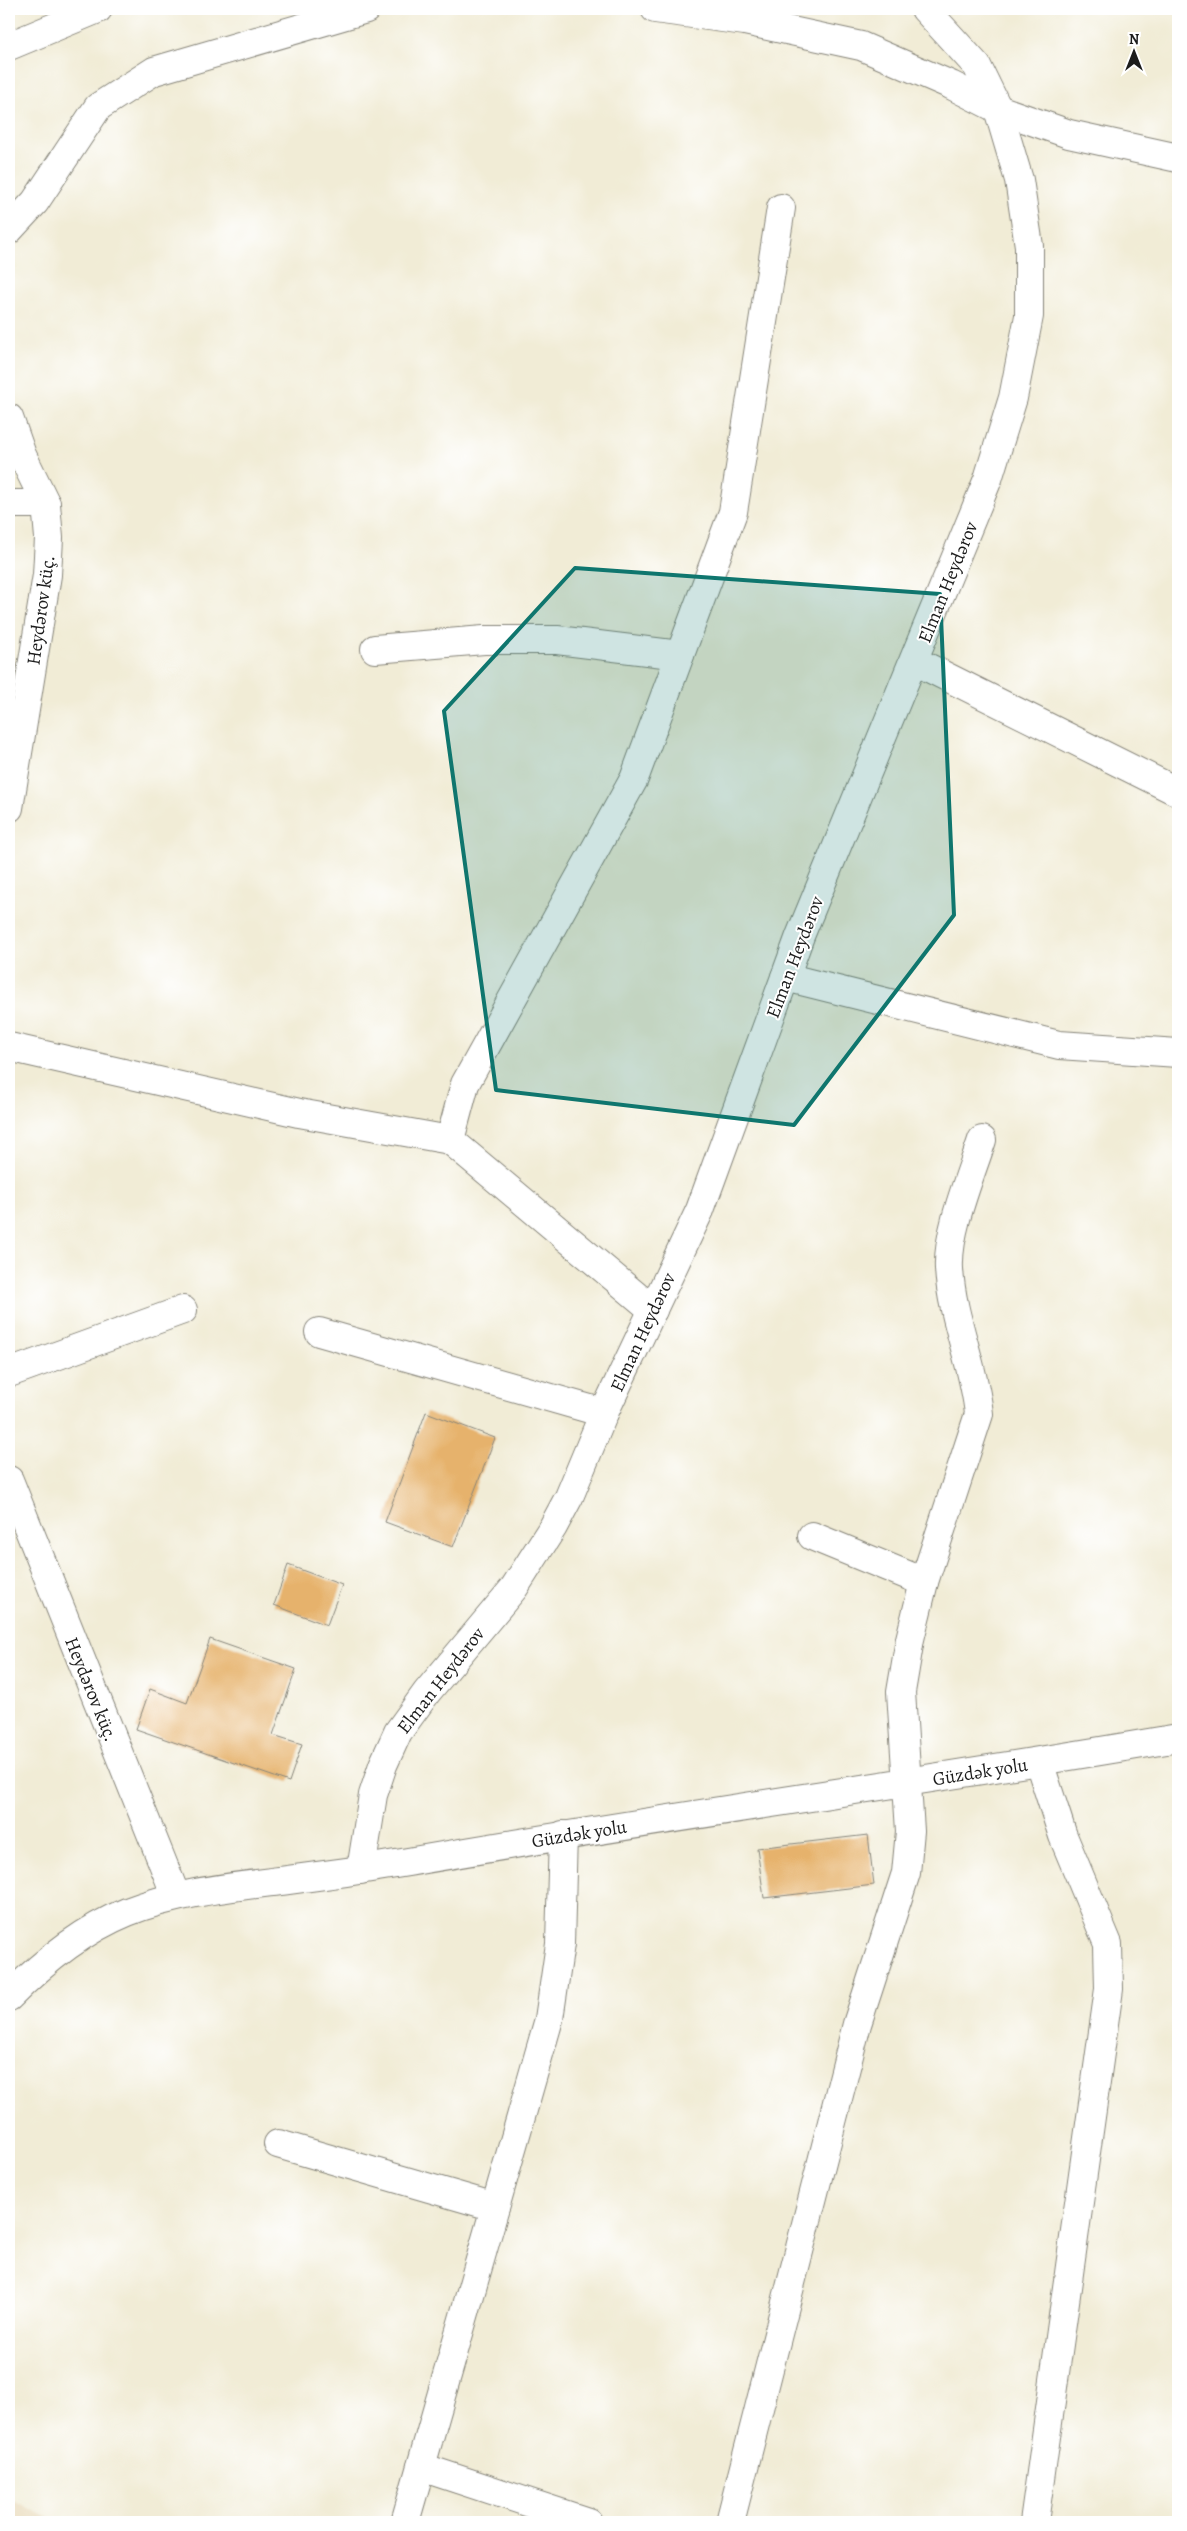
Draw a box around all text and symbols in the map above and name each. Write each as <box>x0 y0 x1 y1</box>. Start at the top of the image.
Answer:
north arrow <box>1110 28 1160 78</box>
text: N <box>1129 30 1139 49</box>
street label: Elman Heydərov <box>912 517 984 647</box>
street label: Heydərov küç. <box>20 553 62 667</box>
street label: Elman Heydərov <box>760 892 830 1022</box>
street label: Elman Heydərov <box>604 1268 682 1396</box>
street label: Elman Heydərov <box>391 1621 491 1739</box>
street label: Heydərov küç. <box>58 1633 124 1746</box>
street label: Güzdək yolu <box>931 1752 1030 1792</box>
street label: Güzdək yolu <box>530 1814 629 1854</box>

